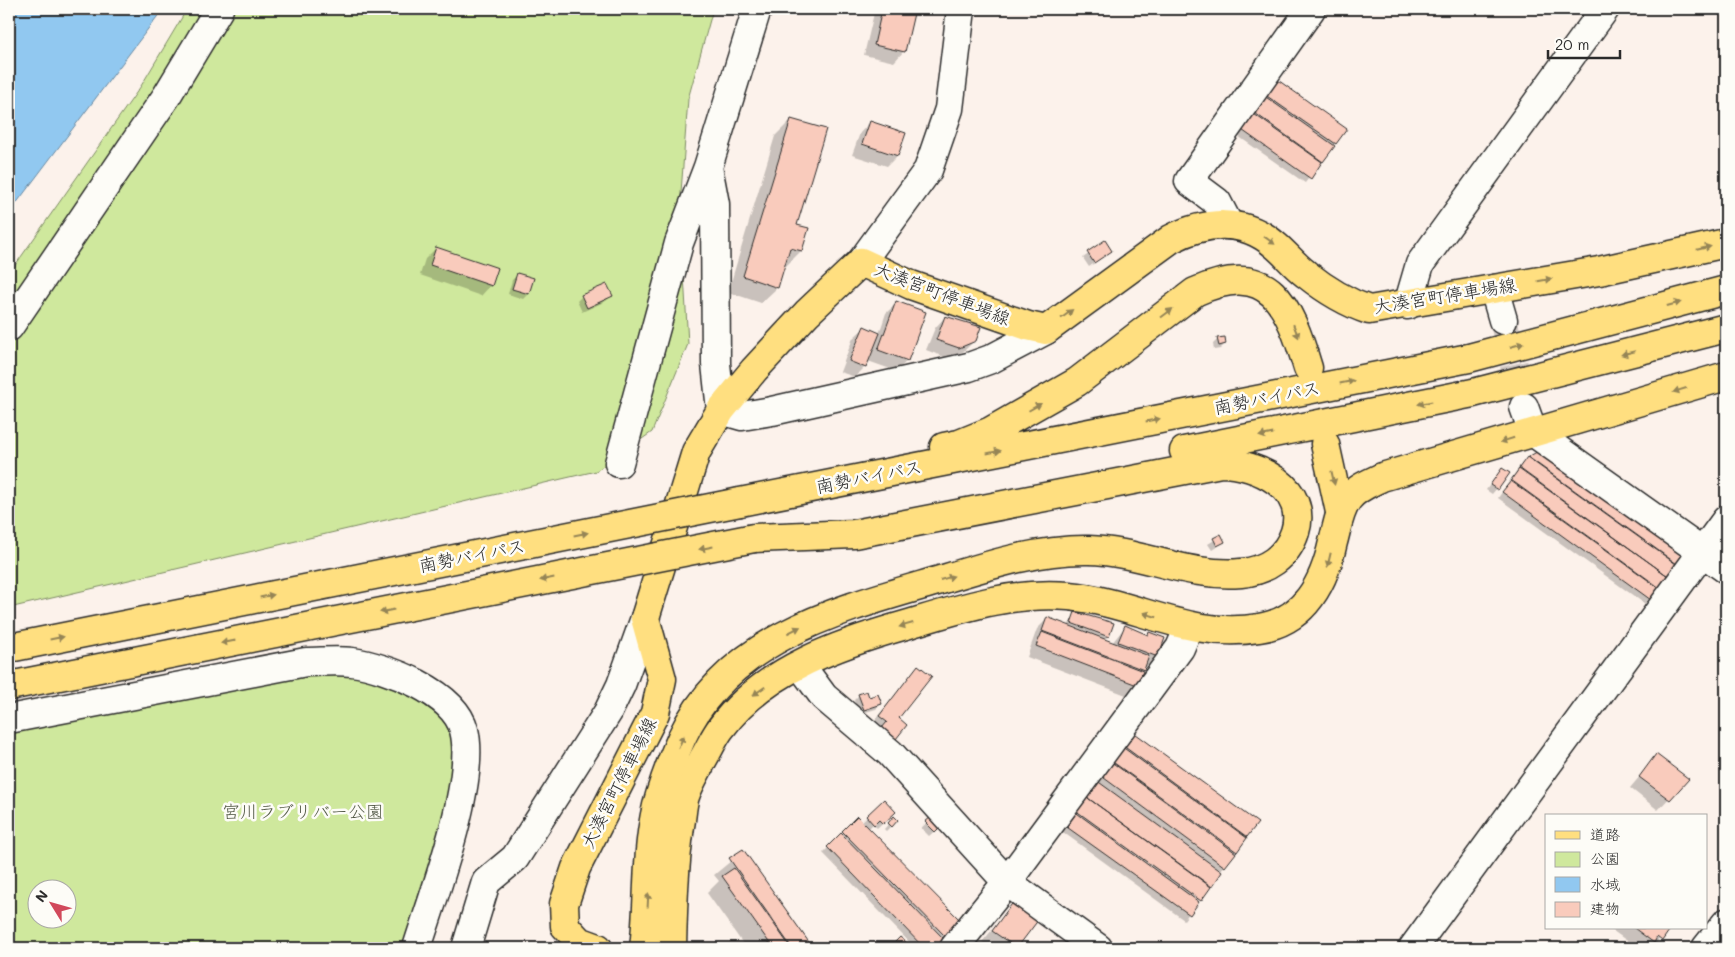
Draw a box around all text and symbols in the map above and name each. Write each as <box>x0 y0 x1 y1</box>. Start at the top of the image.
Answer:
scale bar <box>1548 28 1620 60</box>
text: 20 m <box>1555 34 1589 54</box>
one-way arrow <box>1262 235 1276 245</box>
one-way arrow <box>1697 244 1712 252</box>
street label: 大湊宮町停車場線 <box>871 256 1014 330</box>
street label: 大湊宮町停車場線 <box>1372 272 1518 318</box>
one-way arrow <box>1537 276 1553 284</box>
one-way arrow <box>1666 300 1681 308</box>
one-way arrow <box>1160 308 1174 318</box>
one-way arrow <box>1060 309 1073 320</box>
one-way arrow <box>1292 324 1300 339</box>
one-way arrow <box>1509 341 1524 349</box>
one-way arrow <box>1621 350 1636 358</box>
street label: 南勢バイパス <box>1212 375 1322 419</box>
one-way arrow <box>1340 378 1355 386</box>
one-way arrow <box>1672 386 1687 394</box>
one-way arrow <box>1417 399 1433 407</box>
one-way arrow <box>1027 403 1042 411</box>
one-way arrow <box>1146 416 1162 424</box>
one-way arrow <box>1258 431 1273 439</box>
one-way arrow <box>1499 436 1514 444</box>
one-way arrow <box>986 448 1002 456</box>
street label: 南勢バイパス <box>814 454 924 498</box>
one-way arrow <box>1329 470 1337 485</box>
one-way arrow <box>574 530 589 538</box>
street label: 南勢バイパス <box>417 533 527 577</box>
one-way arrow <box>699 544 714 552</box>
one-way arrow <box>1325 552 1333 567</box>
one-way arrow <box>940 573 955 581</box>
one-way arrow <box>538 576 554 584</box>
one-way arrow <box>260 592 276 600</box>
one-way arrow <box>380 607 395 615</box>
one-way arrow <box>1142 611 1157 619</box>
one-way arrow <box>899 621 914 629</box>
one-way arrow <box>786 626 801 634</box>
one-way arrow <box>49 634 64 642</box>
one-way arrow <box>220 639 236 647</box>
one-way arrow <box>752 686 766 696</box>
street label: 大湊宮町停車場線 <box>575 713 661 852</box>
one-way arrow <box>677 735 685 749</box>
park label: 宮川ラブリバー公園 <box>222 799 384 823</box>
legend <box>1545 814 1708 930</box>
text: 道路 <box>1590 824 1620 844</box>
text: 公園 <box>1590 848 1620 868</box>
text: 水域 <box>1590 874 1620 894</box>
north arrow <box>28 880 78 930</box>
text: N <box>30 886 52 906</box>
one-way arrow <box>645 891 653 907</box>
text: 建物 <box>1590 898 1620 918</box>

